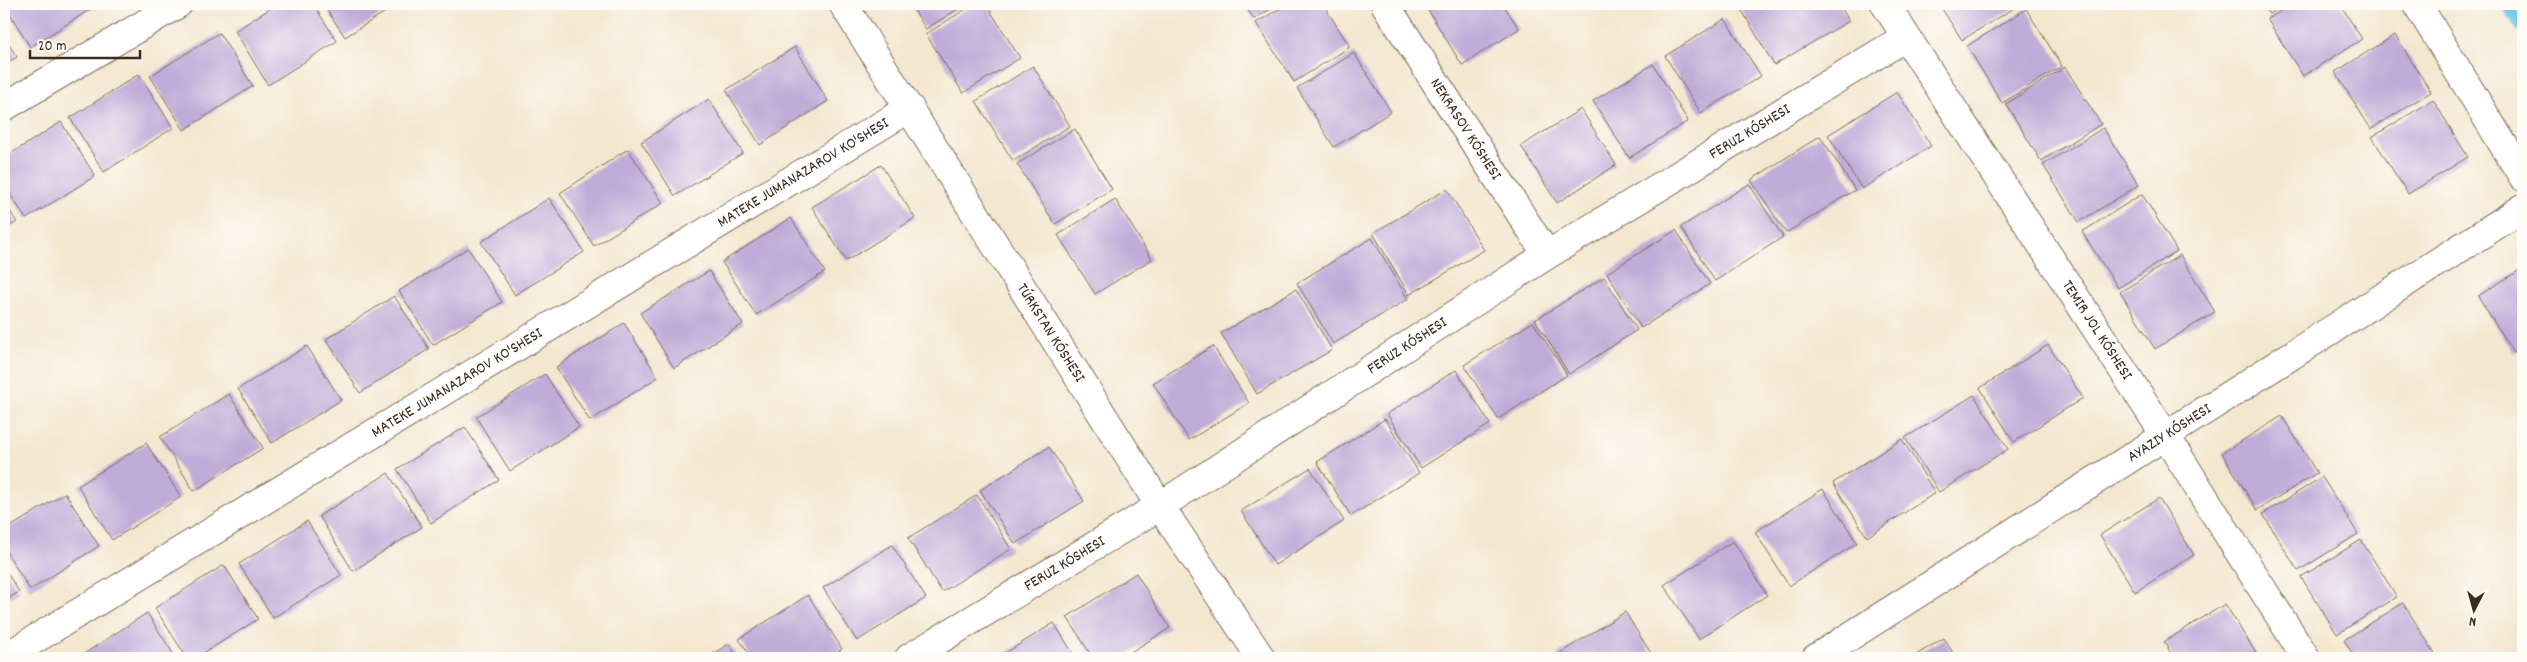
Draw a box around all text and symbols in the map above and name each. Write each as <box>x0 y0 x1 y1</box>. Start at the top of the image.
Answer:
scale bar <box>30 28 140 60</box>
text: 20 m <box>38 36 66 58</box>
street label: NEKRASOV KÓSHESI <box>1424 74 1507 185</box>
street label: FERUZ KÓSHESI <box>1705 98 1795 165</box>
street label: MATEKE JUMANAZAROV KO'SHESI <box>713 112 893 234</box>
street label: TEMIR JOL KÓSHESI <box>2056 276 2138 385</box>
street label: TÚRKSTAN KÓSHESI <box>1011 279 1091 387</box>
street label: FERUZ KÓSHESI <box>1363 311 1452 380</box>
street label: MATEKE JUMANAZAROV KO'SHESI <box>367 322 547 444</box>
street label: AYAZIY KÓSHESI <box>2123 398 2216 468</box>
street label: FERUZ KÓSHESI <box>1020 530 1110 597</box>
north arrow <box>2450 584 2500 634</box>
text: N <box>2468 611 2477 631</box>

